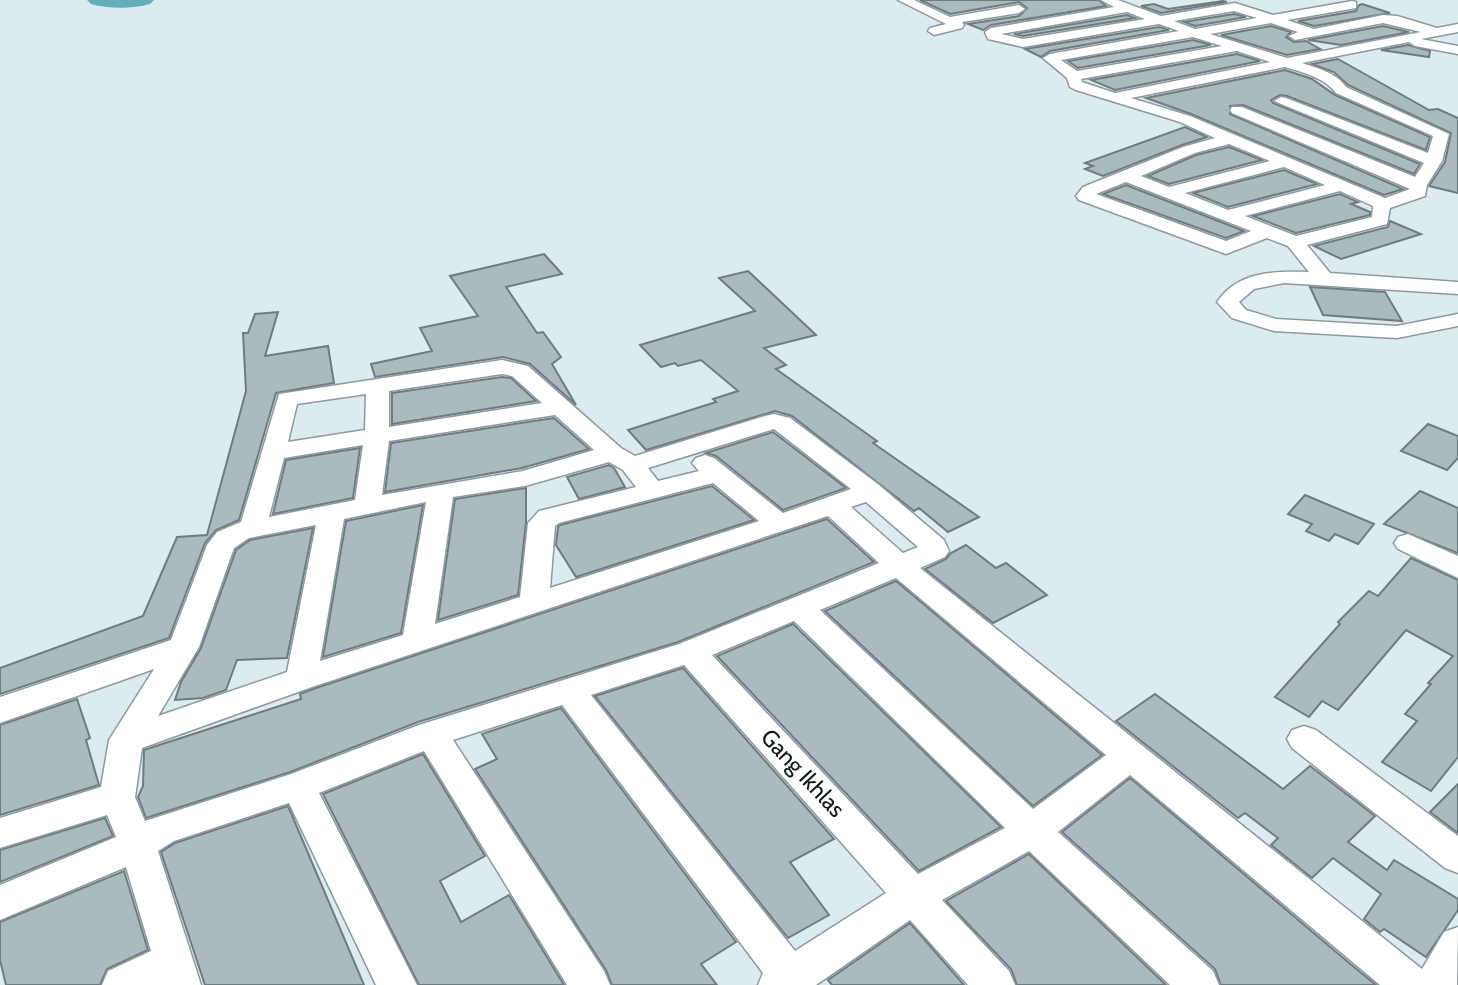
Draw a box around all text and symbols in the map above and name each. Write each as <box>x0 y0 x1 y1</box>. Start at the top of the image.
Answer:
street label: Gang Ikhlas <box>755 723 851 823</box>

